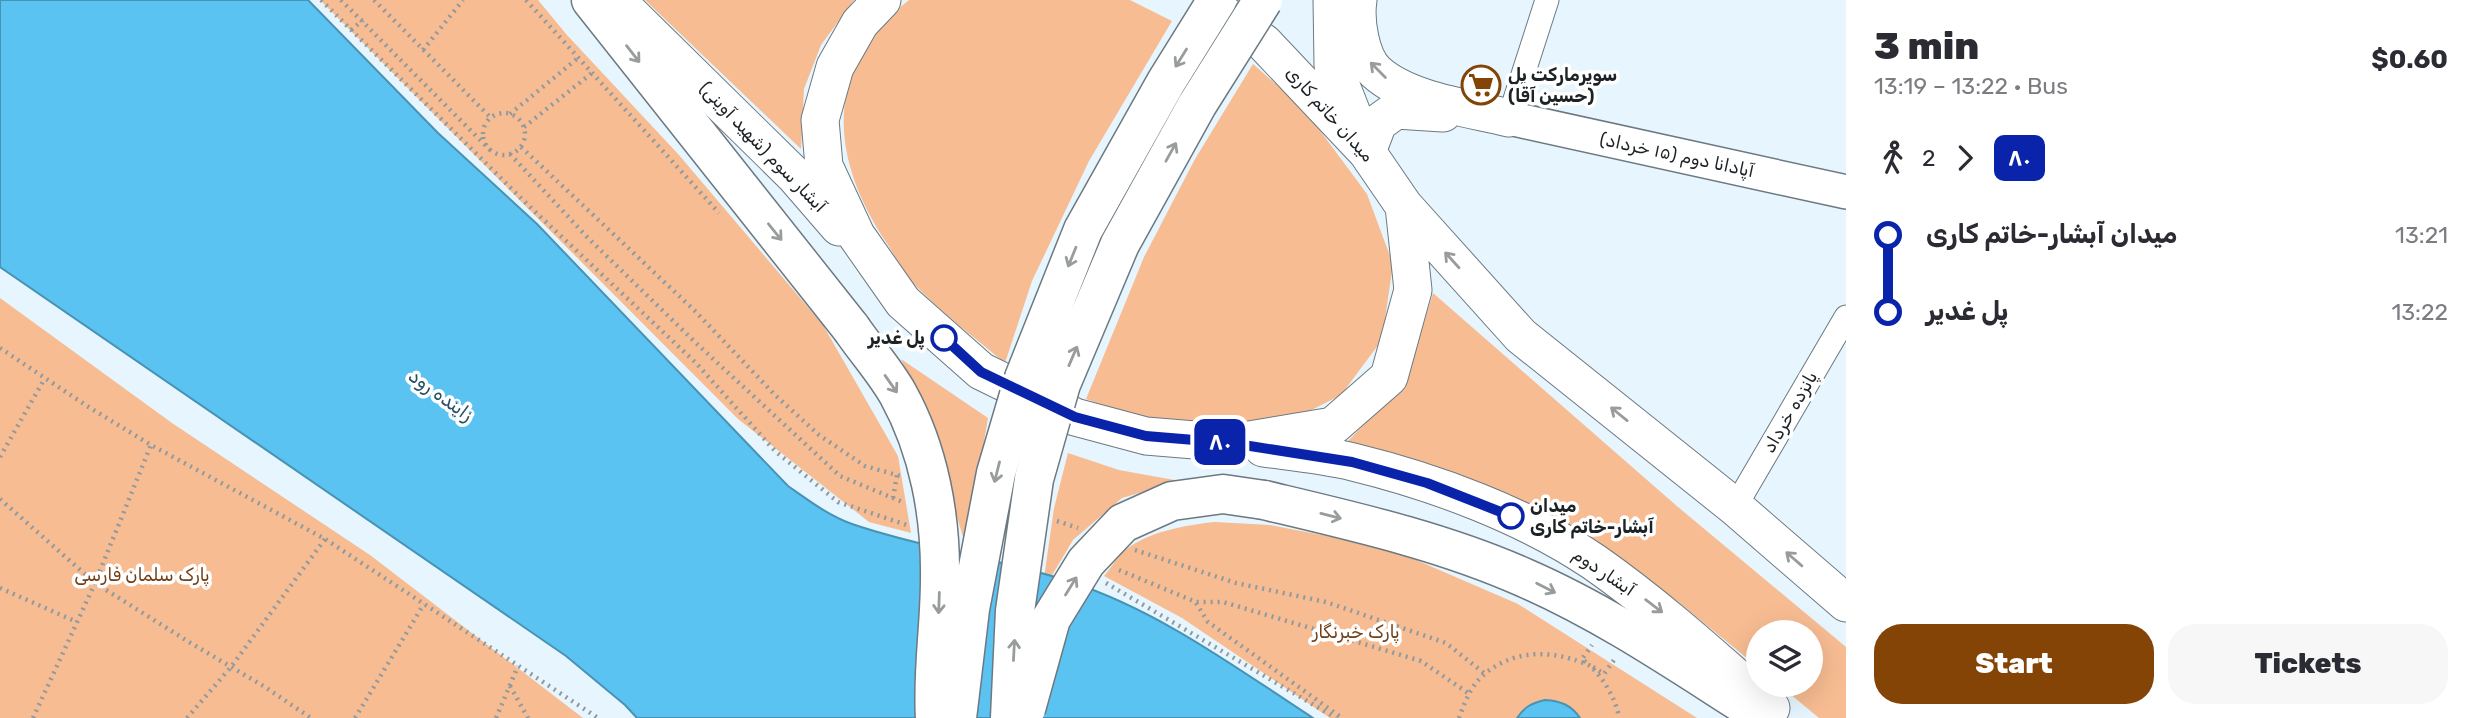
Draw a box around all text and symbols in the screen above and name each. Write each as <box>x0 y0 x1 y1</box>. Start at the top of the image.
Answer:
text: 3 min <box>1874 23 1979 69</box>
one-way arrow <box>626 44 641 63</box>
text: $0.60 <box>2371 44 2448 75</box>
one-way arrow <box>1173 48 1188 67</box>
street label: میدان خاتم کاری <box>1280 62 1379 167</box>
one-way arrow <box>1370 62 1388 79</box>
supermarket icon: سوپرمارکت پل (حسین آقا) <box>1460 64 1502 106</box>
place label: سوپرمارکت پل (حسین آقا) <box>1508 64 1617 107</box>
text: 13:19 – 13:22 · Bus <box>1874 72 2068 100</box>
street label: آبشار سوم (شهید آوینی) <box>695 77 832 218</box>
street label: آپادانا دوم (۱۵ خرداد) <box>1598 128 1757 183</box>
icon: walk <box>1874 139 1912 177</box>
icon: forward <box>1946 139 1984 177</box>
one-way arrow <box>1164 142 1178 162</box>
text: 2 <box>1922 144 1936 172</box>
text: ۸۰ <box>2008 144 2031 172</box>
text: میدان آبشار-خاتم کاری <box>1926 219 2178 250</box>
text: 13:21 <box>2395 221 2448 249</box>
one-way arrow <box>767 223 782 241</box>
one-way arrow <box>1064 246 1077 268</box>
one-way arrow <box>1444 252 1461 269</box>
text: پل غدیر <box>1926 296 2008 327</box>
text: 13:22 <box>2391 298 2448 326</box>
marker: پل غدیر <box>931 325 957 351</box>
place label: پل غدیر <box>867 327 925 350</box>
one-way arrow <box>1067 346 1080 368</box>
water label: زاینده رود <box>404 364 478 426</box>
street label: پانزده خرداد <box>1758 367 1823 457</box>
one-way arrow <box>884 374 898 393</box>
one-way arrow <box>1610 407 1628 422</box>
line badge: ۸۰ <box>1188 419 1252 465</box>
text: ۸۰ <box>1208 428 1232 456</box>
one-way arrow <box>990 460 1003 483</box>
place label: میدان آبشار-خاتم کاری <box>1530 495 1654 539</box>
marker: میدان آبشار-خاتم کاری <box>1498 503 1524 529</box>
one-way arrow <box>1319 509 1342 523</box>
street label: آبشار دوم <box>1569 543 1640 601</box>
one-way arrow <box>1786 551 1804 567</box>
park label: پارک سلمان فارسی <box>74 564 210 587</box>
one-way arrow <box>1065 576 1079 596</box>
one-way arrow <box>1535 582 1556 596</box>
one-way arrow <box>933 591 946 614</box>
one-way arrow <box>1645 599 1663 614</box>
map controls <box>1746 620 1823 697</box>
button: layers <box>1746 620 1823 697</box>
park label: پارک خبرنگار <box>1311 621 1400 644</box>
button: Start <box>1874 624 2154 704</box>
button: Tickets <box>2168 624 2448 704</box>
one-way arrow <box>1007 639 1020 662</box>

